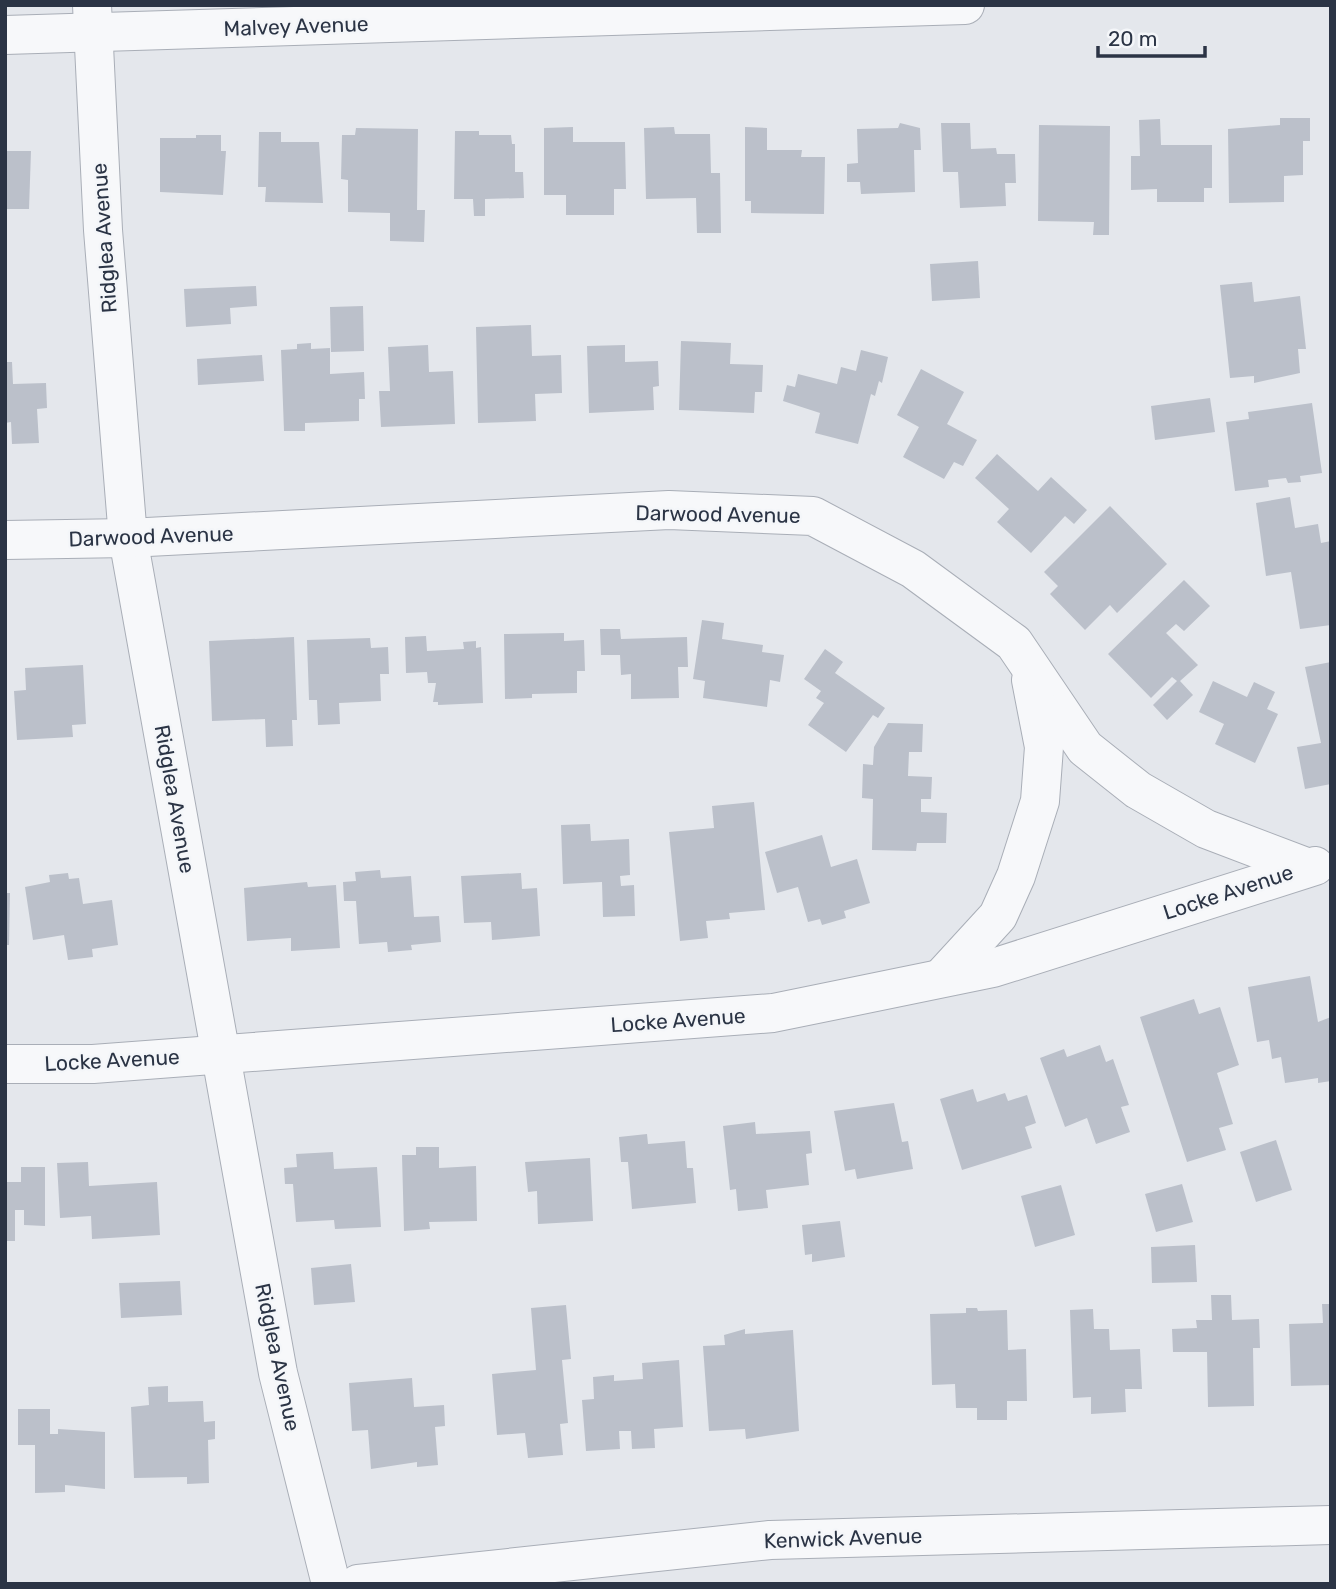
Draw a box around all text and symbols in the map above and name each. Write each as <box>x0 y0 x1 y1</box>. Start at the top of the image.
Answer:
street label: Malvey Avenue <box>223 11 369 41</box>
scale bar <box>1098 14 1205 58</box>
text: 20 m <box>1108 26 1157 51</box>
street label: Ridglea Avenue <box>86 162 122 314</box>
street label: Darwood Avenue <box>635 500 801 528</box>
street label: Darwood Avenue <box>68 521 234 551</box>
street label: Ridglea Avenue <box>150 723 200 875</box>
street label: Locke Avenue <box>1160 859 1296 925</box>
street label: Locke Avenue <box>610 1003 746 1037</box>
street label: Locke Avenue <box>44 1044 180 1076</box>
street label: Ridglea Avenue <box>250 1281 306 1433</box>
street label: Kenwick Avenue <box>763 1523 923 1553</box>

